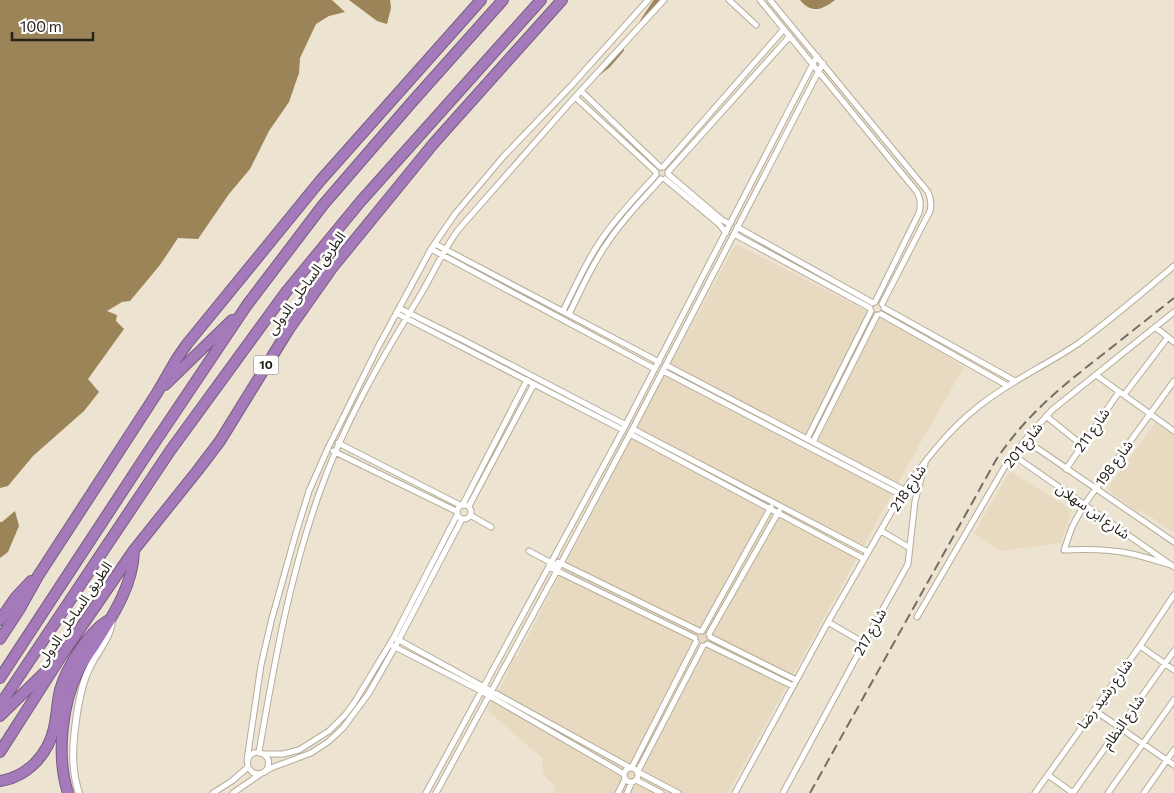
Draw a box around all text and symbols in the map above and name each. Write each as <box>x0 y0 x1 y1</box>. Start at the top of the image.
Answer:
scale bar <box>12 10 94 42</box>
text: 100 m <box>20 17 62 35</box>
street label: الطريق الساحلى الدولى <box>263 228 350 339</box>
road number: 10 <box>254 356 278 374</box>
street label: شارع 211 <box>1070 404 1115 457</box>
street label: شارع 201 <box>1000 419 1048 473</box>
street label: شارع 198 <box>1091 436 1138 491</box>
street label: شارع 218 <box>886 461 932 516</box>
street label: شارع ابن سهلان <box>1051 479 1133 545</box>
street label: الطريق الساحلى الدولى <box>32 558 117 671</box>
street label: شارع 217 <box>850 605 892 660</box>
street label: شارع رشيد رضا <box>1073 655 1138 734</box>
street label: شارع النظام <box>1098 691 1150 754</box>

